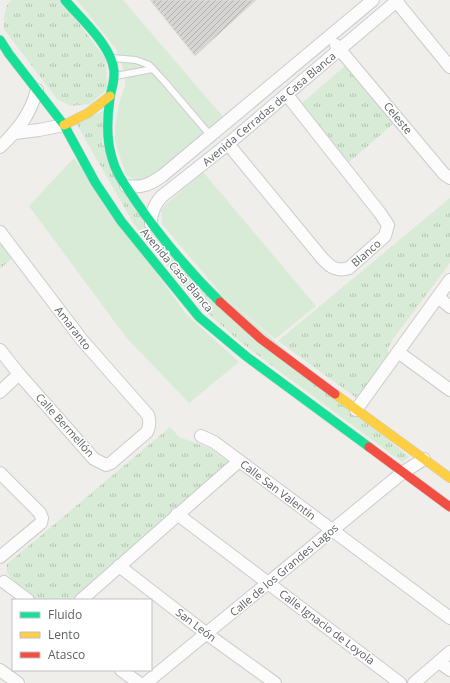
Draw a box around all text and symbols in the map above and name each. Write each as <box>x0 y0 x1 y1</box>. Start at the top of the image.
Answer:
street label: Avenida Cerradas de Casa Blanca <box>199 48 339 169</box>
street label: Celeste <box>381 99 416 137</box>
street label: Avenida Casa Blanca <box>138 225 217 315</box>
street label: Blanco <box>348 235 384 270</box>
street label: Amaranto <box>52 303 95 353</box>
street label: Calle Bermellón <box>33 390 98 460</box>
street label: Calle San Valentín <box>237 456 319 523</box>
street label: Calle de los Grandes Lagos <box>226 520 341 619</box>
street label: Calle Ignacio de Loyola <box>276 586 378 668</box>
legend <box>12 599 152 671</box>
street label: San León <box>173 604 220 645</box>
text: Fluido <box>48 606 82 623</box>
text: Lento <box>48 626 80 643</box>
text: Atasco <box>48 646 85 663</box>

